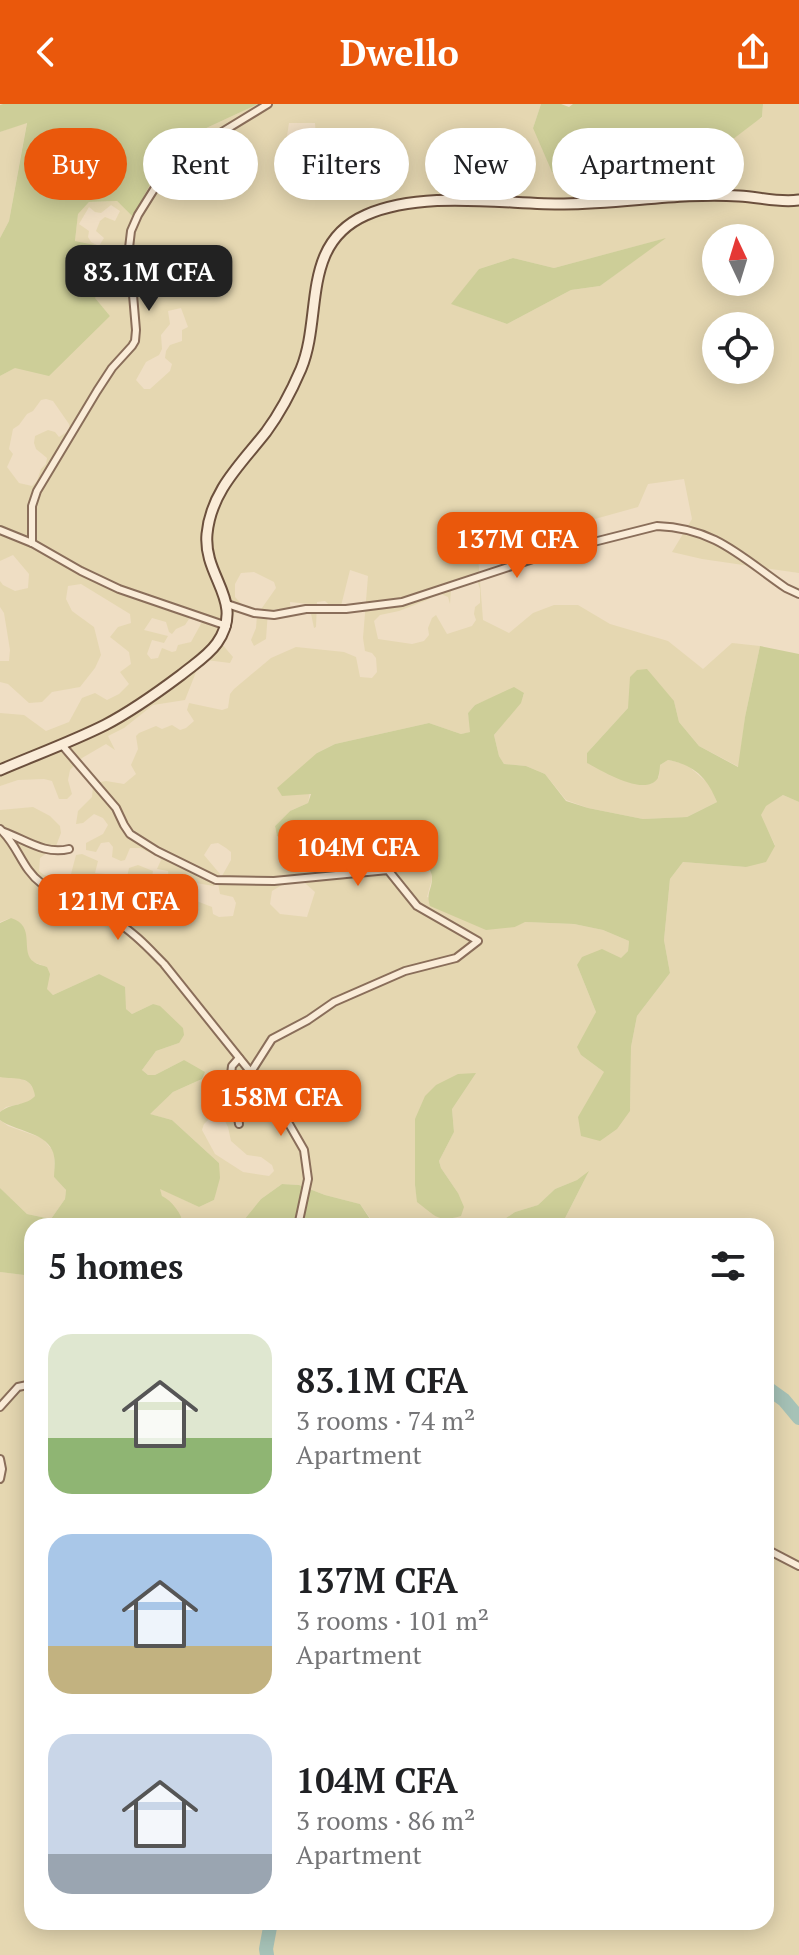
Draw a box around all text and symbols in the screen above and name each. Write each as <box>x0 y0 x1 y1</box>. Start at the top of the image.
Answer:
text: Dwello <box>340 29 459 76</box>
icon: back <box>24 30 68 74</box>
icon: share <box>731 30 775 74</box>
chip: Buy <box>24 128 127 200</box>
chip: Rent <box>143 128 258 200</box>
chip: Filters <box>274 128 409 200</box>
chip: New <box>425 128 536 200</box>
chip: Apartment <box>552 128 744 200</box>
north arrow <box>702 224 774 296</box>
map controls <box>702 224 774 384</box>
pin: 83.1M CFA <box>57 245 241 313</box>
text: 83.1M CFA <box>83 254 215 288</box>
button: locate <box>702 312 774 384</box>
pin: 137M CFA <box>434 512 600 580</box>
text: 137M CFA <box>455 521 579 555</box>
pin: 104M CFA <box>275 820 441 888</box>
text: 104M CFA <box>296 829 420 863</box>
pin: 121M CFA <box>35 874 201 942</box>
text: 121M CFA <box>56 883 180 917</box>
pin: 158M CFA <box>198 1070 364 1138</box>
text: 158M CFA <box>219 1079 343 1113</box>
text: 5 homes <box>48 1244 183 1289</box>
icon: filters <box>706 1244 750 1288</box>
text: 83.1M CFA <box>296 1358 468 1403</box>
icon: home <box>112 1366 208 1462</box>
text: 3 rooms · 74 m² <box>296 1403 475 1437</box>
text: Apartment <box>296 1437 422 1471</box>
text: 137M CFA <box>296 1558 458 1603</box>
icon: home <box>112 1566 208 1662</box>
text: 3 rooms · 101 m² <box>296 1603 489 1637</box>
text: Apartment <box>296 1637 422 1671</box>
text: 104M CFA <box>296 1758 458 1803</box>
icon: home <box>112 1766 208 1862</box>
text: 3 rooms · 86 m² <box>296 1803 475 1837</box>
text: Apartment <box>296 1837 422 1871</box>

